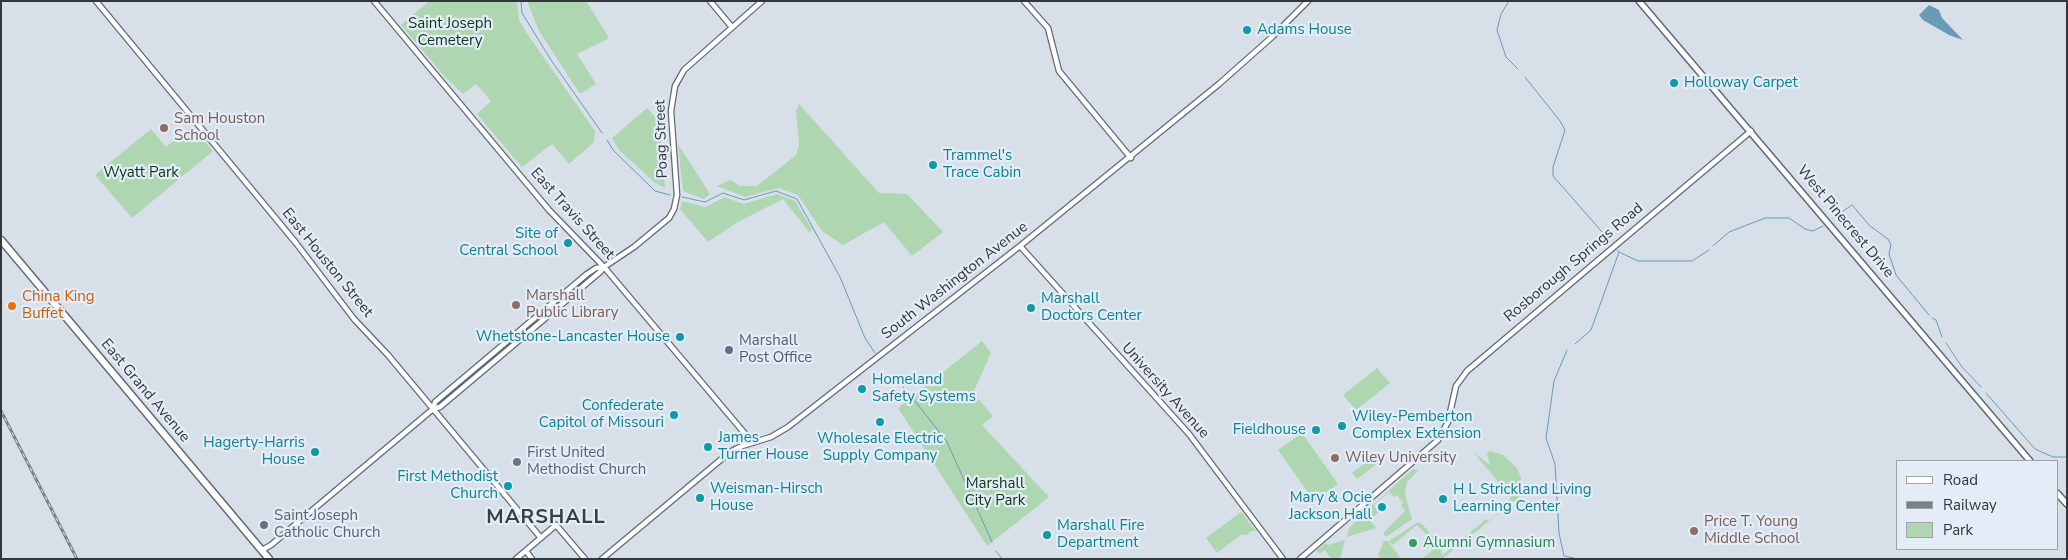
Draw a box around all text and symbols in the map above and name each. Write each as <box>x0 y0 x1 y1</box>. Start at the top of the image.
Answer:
park label: Saint Joseph Cemetery <box>408 15 492 50</box>
place label: Adams House <box>1257 21 1352 39</box>
marker: Adams House <box>1241 24 1253 36</box>
place label: Holloway Carpet <box>1684 74 1798 92</box>
marker: Holloway Carpet <box>1668 77 1680 89</box>
street label: Poag Street <box>652 99 672 179</box>
place label: Sam Houston School <box>174 110 265 145</box>
marker: Sam Houston School <box>158 122 170 134</box>
place label: Trammel's Trace Cabin <box>943 147 1021 182</box>
marker: Trammel's Trace Cabin <box>927 159 939 171</box>
street label: West Pinecrest Drive <box>1793 162 1897 282</box>
park label: Wyatt Park <box>103 164 179 182</box>
street label: East Travis Street <box>526 164 618 264</box>
street label: Rosborough Springs Road <box>1501 200 1647 326</box>
street label: East Houston Street <box>278 205 376 321</box>
street label: South Washington Avenue <box>878 218 1032 344</box>
place label: Site of Central School <box>459 225 558 260</box>
marker: Site of Central School <box>562 237 574 249</box>
place label: Marshall Public Library <box>526 287 618 322</box>
place label: China King Buffet <box>22 288 95 323</box>
place label: Marshall Doctors Center <box>1041 290 1142 325</box>
marker: Marshall Public Library <box>510 299 522 311</box>
marker: China King Buffet <box>6 300 18 312</box>
marker: Marshall Doctors Center <box>1025 302 1037 314</box>
place label: Whetstone-Lancaster House <box>476 328 670 346</box>
marker: Whetstone-Lancaster House <box>674 331 686 343</box>
place label: Marshall Post Office <box>739 332 812 367</box>
street label: East Grand Avenue <box>97 336 193 446</box>
street label: University Avenue <box>1117 339 1213 443</box>
marker: Marshall Post Office <box>723 344 735 356</box>
place label: Homeland Safety Systems <box>872 371 976 406</box>
marker: Homeland Safety Systems <box>856 383 868 395</box>
place label: Confederate Capitol of Missouri <box>539 397 664 432</box>
place label: Wiley-Pemberton Complex Extension <box>1352 408 1481 443</box>
marker: Confederate Capitol of Missouri <box>668 409 680 421</box>
marker: Wholesale Electric Supply Company <box>874 416 886 428</box>
marker: Wiley-Pemberton Complex Extension <box>1336 420 1348 432</box>
place label: Fieldhouse <box>1233 421 1306 439</box>
marker: Fieldhouse <box>1310 424 1322 436</box>
place label: James Turner House <box>718 429 809 464</box>
place label: Wholesale Electric Supply Company <box>817 430 943 465</box>
place label: Hagerty-Harris House <box>203 434 305 469</box>
marker: James Turner House <box>702 441 714 453</box>
place label: First United Methodist Church <box>527 444 646 479</box>
marker: Hagerty-Harris House <box>309 446 321 458</box>
place label: Wiley University <box>1345 449 1456 467</box>
marker: Wiley University <box>1329 452 1341 464</box>
marker: First United Methodist Church <box>511 456 523 468</box>
legend <box>1896 460 2058 550</box>
place label: First Methodist Church <box>397 468 498 503</box>
text: Road <box>1943 470 1978 490</box>
park label: Marshall City Park <box>965 475 1025 510</box>
marker: First Methodist Church <box>502 480 514 492</box>
place label: Weisman-Hirsch House <box>710 480 823 515</box>
place label: H L Strickland Living Learning Center <box>1453 481 1592 516</box>
place label: Mary & Ocie Jackson Hall <box>1289 489 1372 524</box>
marker: Weisman-Hirsch House <box>694 492 706 504</box>
marker: H L Strickland Living Learning Center <box>1437 493 1449 505</box>
text: Railway <box>1943 495 1997 515</box>
marker: Mary & Ocie Jackson Hall <box>1376 501 1388 513</box>
district label: MARSHALL <box>485 506 607 530</box>
place label: Saint Joseph Catholic Church <box>274 507 380 542</box>
place label: Price T. Young Middle School <box>1704 513 1800 548</box>
place label: Marshall Fire Department <box>1057 517 1144 552</box>
marker: Saint Joseph Catholic Church <box>258 519 270 531</box>
text: Park <box>1943 520 1973 540</box>
marker: Price T. Young Middle School <box>1688 525 1700 537</box>
marker: Marshall Fire Department <box>1041 529 1053 541</box>
place label: Alumni Gymnasium <box>1423 534 1555 552</box>
marker: Alumni Gymnasium <box>1407 537 1419 549</box>

